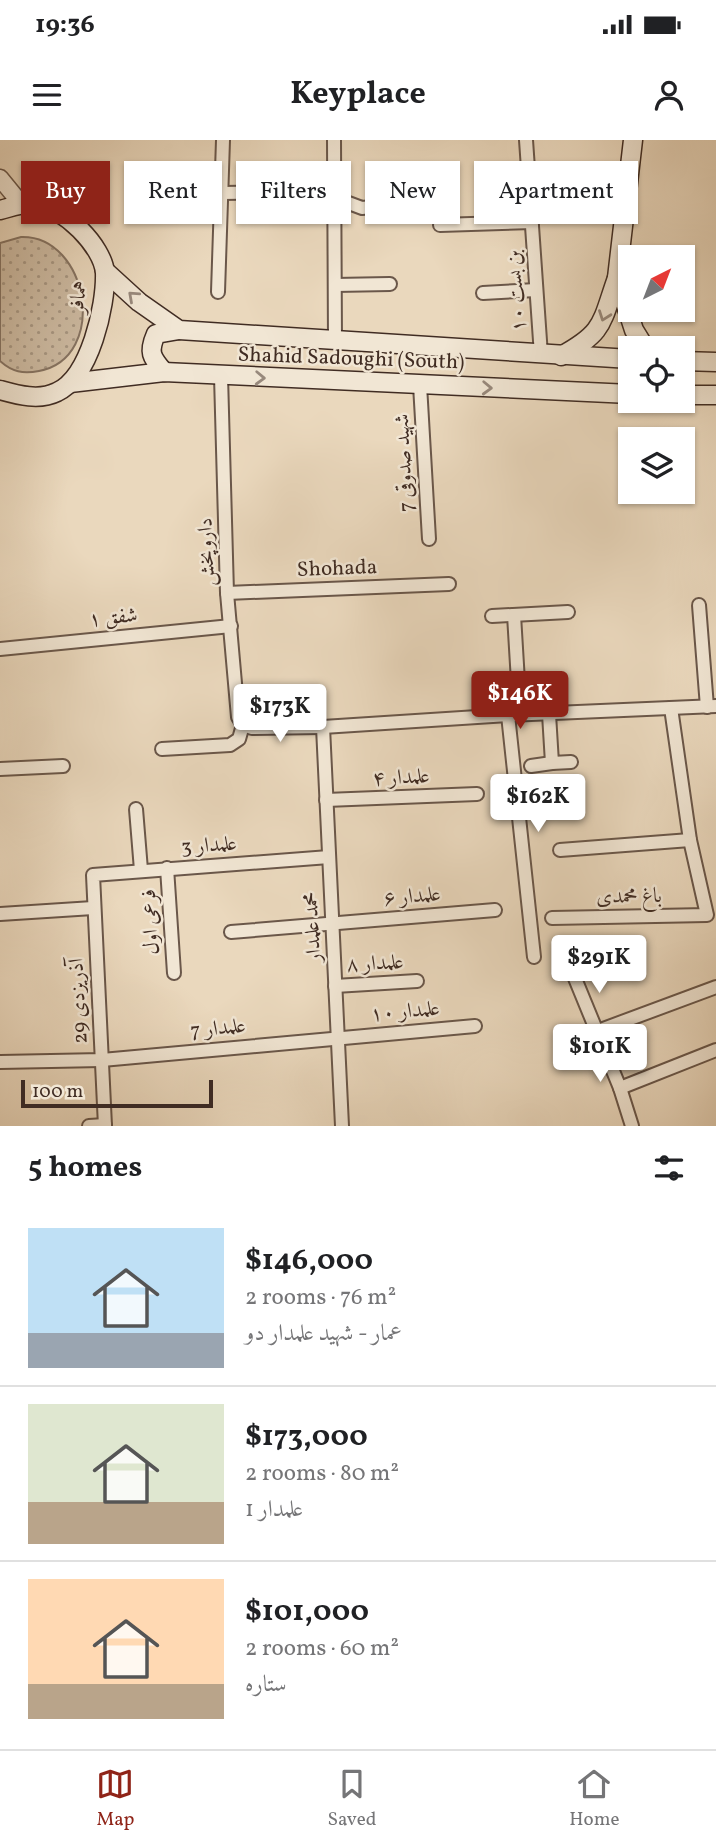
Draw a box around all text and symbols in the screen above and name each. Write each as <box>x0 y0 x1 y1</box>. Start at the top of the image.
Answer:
text: 19:36 <box>35 7 95 43</box>
text: Keyplace <box>290 73 426 117</box>
icon: menu <box>28 76 66 114</box>
icon: person <box>650 76 688 114</box>
chip: Buy <box>21 161 110 224</box>
chip: Rent <box>124 161 222 224</box>
chip: Filters <box>236 161 351 224</box>
chip: New <box>365 161 460 224</box>
chip: Apartment <box>474 161 638 224</box>
north arrow <box>618 245 695 322</box>
map controls <box>618 245 695 504</box>
street label: بن بست ۱۰ <box>500 249 534 333</box>
street label: همافر <box>62 279 95 317</box>
one-way arrow <box>128 292 141 304</box>
one-way arrow <box>598 309 612 321</box>
button: locate <box>618 336 695 413</box>
street label: Shahid Sadoughi (South) <box>237 341 465 377</box>
one-way arrow <box>254 371 265 386</box>
one-way arrow <box>482 380 493 395</box>
street label: شهید صدوقی 7 <box>388 413 422 513</box>
button: layers <box>618 427 695 504</box>
street label: داروپخش <box>191 517 223 587</box>
street label: Shohada <box>296 553 378 585</box>
street label: شفق ۱ <box>87 601 139 635</box>
pin: $146K <box>471 672 569 731</box>
text: $146K <box>487 678 553 710</box>
pin: $173K <box>231 684 329 744</box>
text: $173K <box>249 691 311 723</box>
street label: علمدار ۴ <box>372 762 430 794</box>
pin: $162K <box>489 774 587 834</box>
text: $162K <box>506 781 570 813</box>
street label: علمدار 3 <box>180 830 238 862</box>
street label: علمدار ۶ <box>382 880 442 914</box>
street label: باغ محمدی <box>596 882 662 914</box>
street label: فرعی اول <box>135 888 167 956</box>
street label: محمد علمدار <box>297 891 329 965</box>
pin: $291K <box>550 936 648 995</box>
text: $291K <box>567 942 631 974</box>
street label: علمدار ۸ <box>346 948 404 980</box>
street label: آذریزدی 29 <box>62 955 96 1045</box>
street label: علمدار ۱۰ <box>369 995 441 1029</box>
street label: علمدار 7 <box>189 1012 247 1046</box>
pin: $101K <box>551 1024 649 1084</box>
text: $101K <box>569 1031 631 1063</box>
scale bar <box>21 1077 214 1109</box>
text: 100 m <box>32 1079 83 1105</box>
text: 5 homes <box>28 1147 142 1189</box>
icon: filters <box>650 1149 688 1187</box>
text: $146,000 <box>245 1240 373 1282</box>
icon: home <box>84 1256 168 1340</box>
text: 2 rooms · 76 m² <box>245 1282 396 1314</box>
text: عمار - شهید علمدار دو <box>245 1318 402 1350</box>
text: $173,000 <box>245 1416 368 1458</box>
icon: home <box>84 1432 168 1516</box>
text: 2 rooms · 80 m² <box>245 1458 399 1490</box>
text: علمدار 1 <box>245 1494 303 1526</box>
text: $101,000 <box>245 1591 369 1633</box>
icon: home <box>84 1607 168 1691</box>
text: 2 rooms · 60 m² <box>245 1633 399 1665</box>
text: ستاره <box>245 1669 287 1701</box>
tab: Map <box>96 1765 135 1833</box>
tab: Saved <box>327 1765 376 1833</box>
tab: Home <box>569 1765 620 1833</box>

